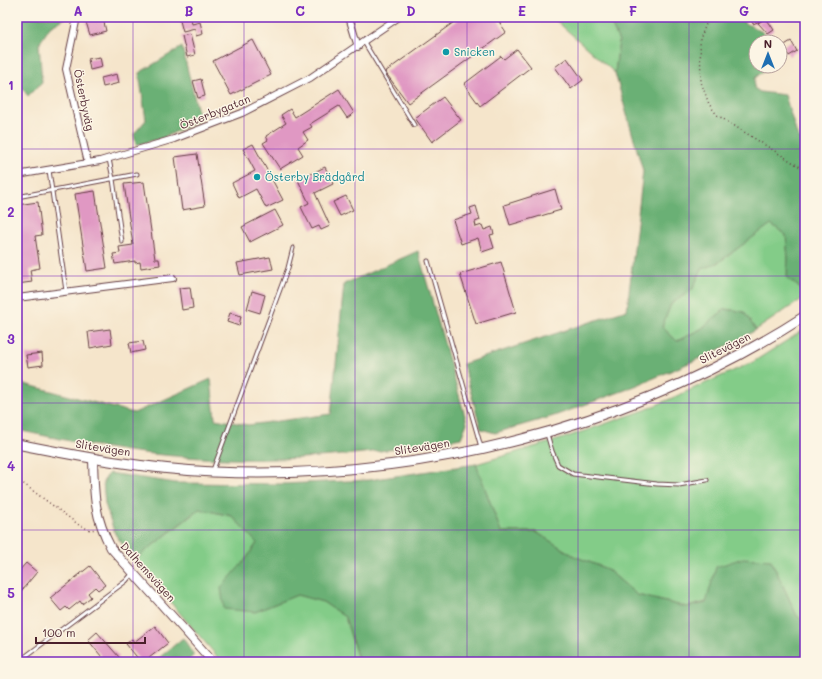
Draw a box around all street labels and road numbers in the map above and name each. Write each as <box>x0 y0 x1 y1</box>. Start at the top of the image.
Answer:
street label: Österbyväg <box>71 68 98 132</box>
street label: Österbygatan <box>177 91 252 133</box>
street label: Slitevägen <box>697 328 753 367</box>
street label: Slitevägen <box>393 435 450 458</box>
street label: Slitevägen <box>75 436 132 459</box>
street label: Dalhemsvägen <box>117 538 179 605</box>

